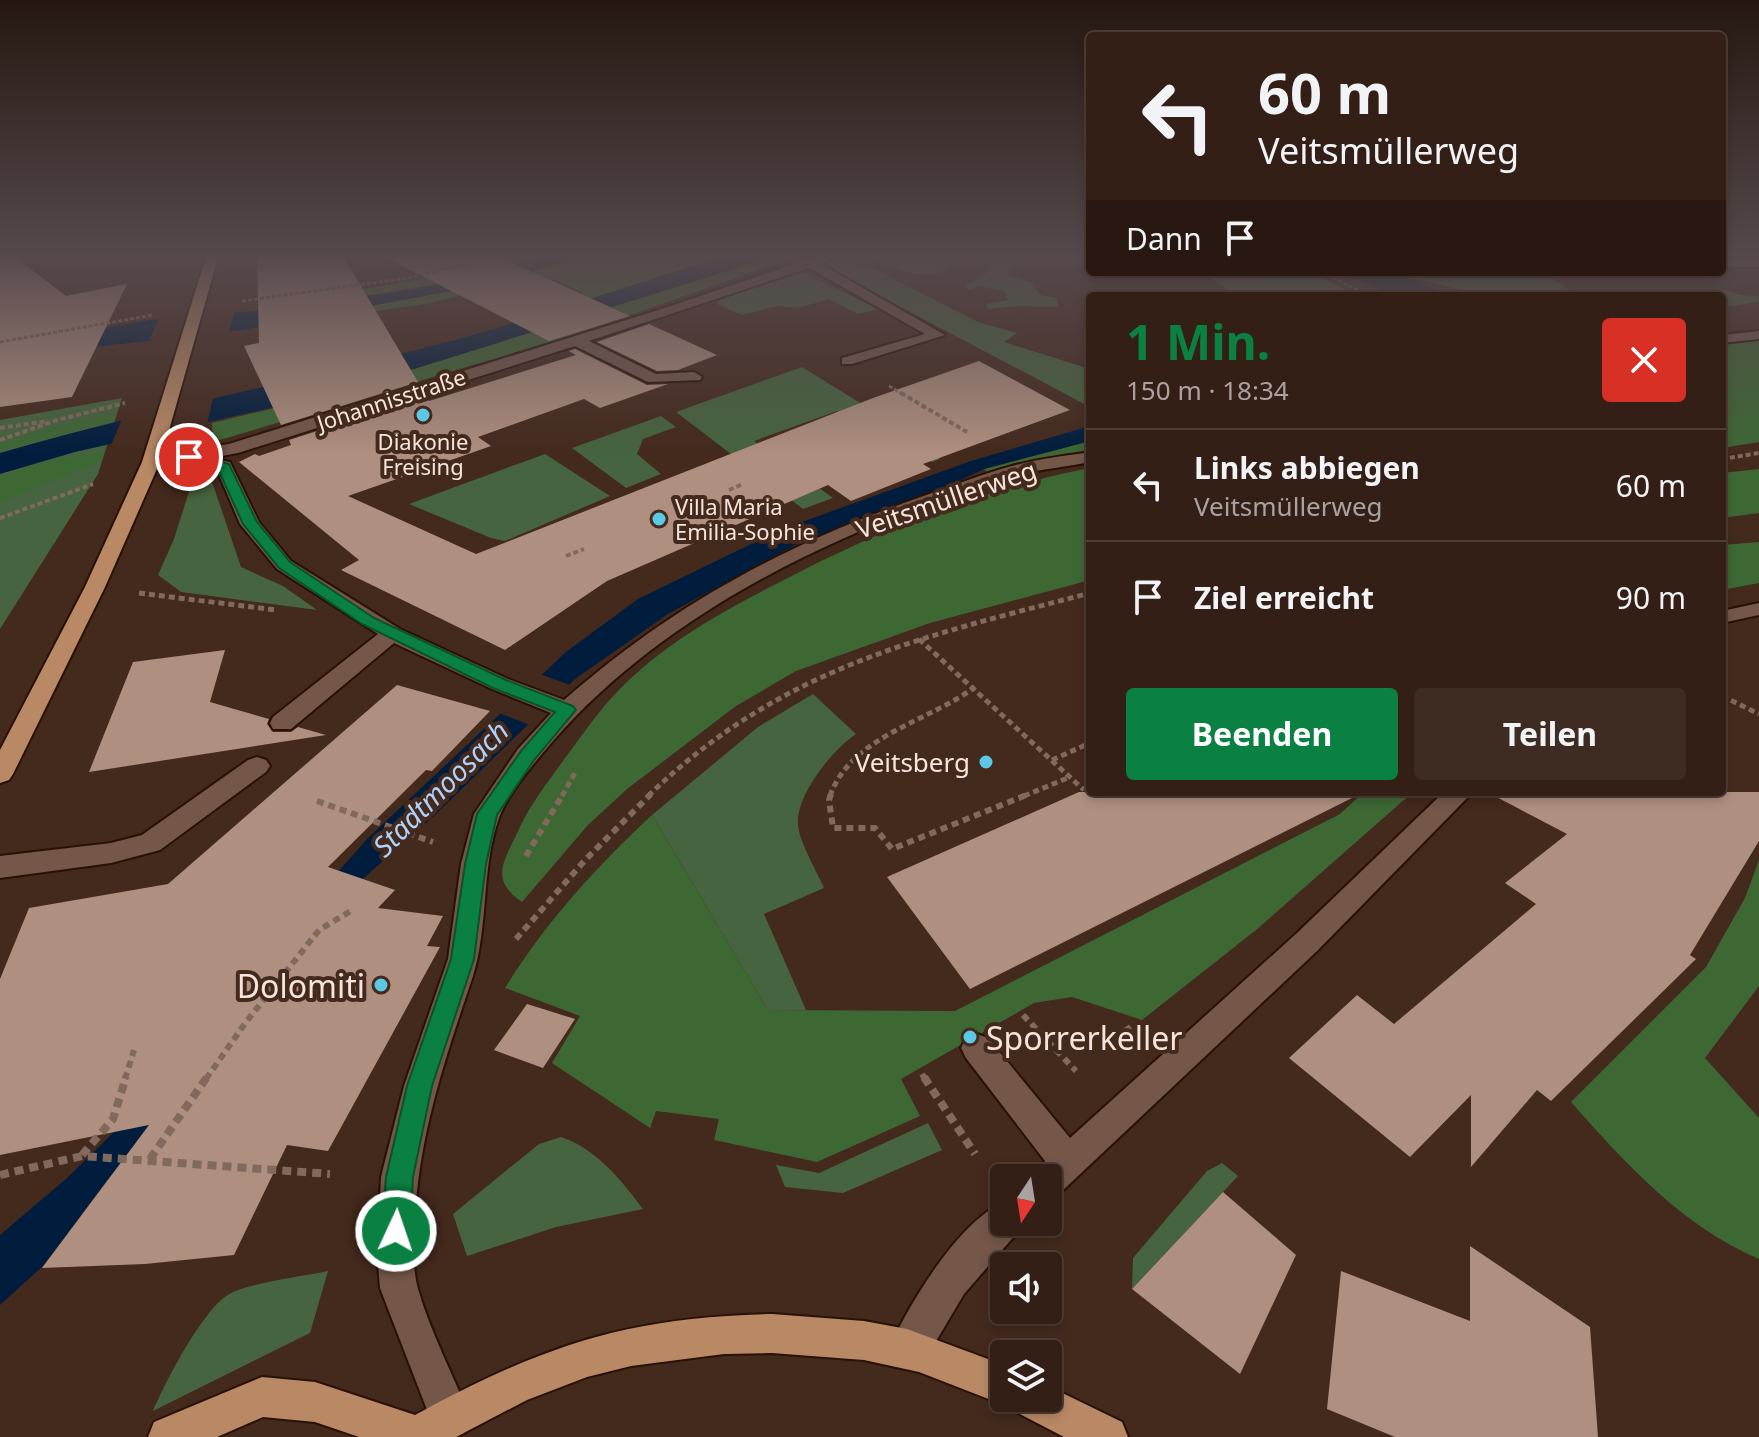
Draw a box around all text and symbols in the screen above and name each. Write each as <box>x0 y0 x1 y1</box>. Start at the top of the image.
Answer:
text: 60 m <box>1258 54 1391 130</box>
icon: left <box>1126 64 1230 168</box>
text: Veitsmüllerweg <box>1258 126 1519 175</box>
icon: arrive <box>1218 216 1262 260</box>
text: Dann <box>1126 218 1202 259</box>
text: 1 Min. <box>1126 309 1270 374</box>
button: close <box>1602 318 1686 402</box>
street label: Johannisstraße <box>311 361 469 438</box>
text: 150 m · 18:34 <box>1126 372 1289 408</box>
marker: Diakonie Freising <box>414 406 432 424</box>
pin <box>155 423 223 491</box>
place label: Diakonie Freising <box>378 426 468 481</box>
icon: arrive <box>167 435 211 479</box>
text: Links abbiegen <box>1194 447 1420 488</box>
street label: Veitsmüllerweg <box>851 451 1041 547</box>
icon: left <box>1126 463 1170 507</box>
text: 60 m <box>1616 465 1686 506</box>
text: Veitsmüllerweg <box>1194 488 1383 524</box>
place label: Villa Maria Emilia-Sophie <box>675 491 815 546</box>
marker: Villa Maria Emilia-Sophie <box>650 510 668 528</box>
icon: arrive <box>1126 575 1170 619</box>
text: Ziel erreicht <box>1194 577 1374 618</box>
text: 90 m <box>1616 577 1686 618</box>
button: Beenden <box>1126 688 1398 780</box>
button: Teilen <box>1414 688 1686 780</box>
water label: Stadtmoosach <box>364 712 516 864</box>
place label: Veitsberg <box>855 744 970 780</box>
marker: Veitsberg <box>977 753 995 771</box>
place label: Dolomiti <box>237 964 365 1007</box>
marker: Dolomiti <box>372 976 390 994</box>
place label: Sporrerkeller <box>986 1016 1183 1059</box>
marker: Sporrerkeller <box>961 1028 979 1046</box>
north arrow <box>990 1164 1062 1236</box>
map controls <box>990 1164 1062 1412</box>
position arrow <box>354 1189 438 1273</box>
button: sound <box>990 1252 1062 1324</box>
button: layers <box>990 1340 1062 1412</box>

